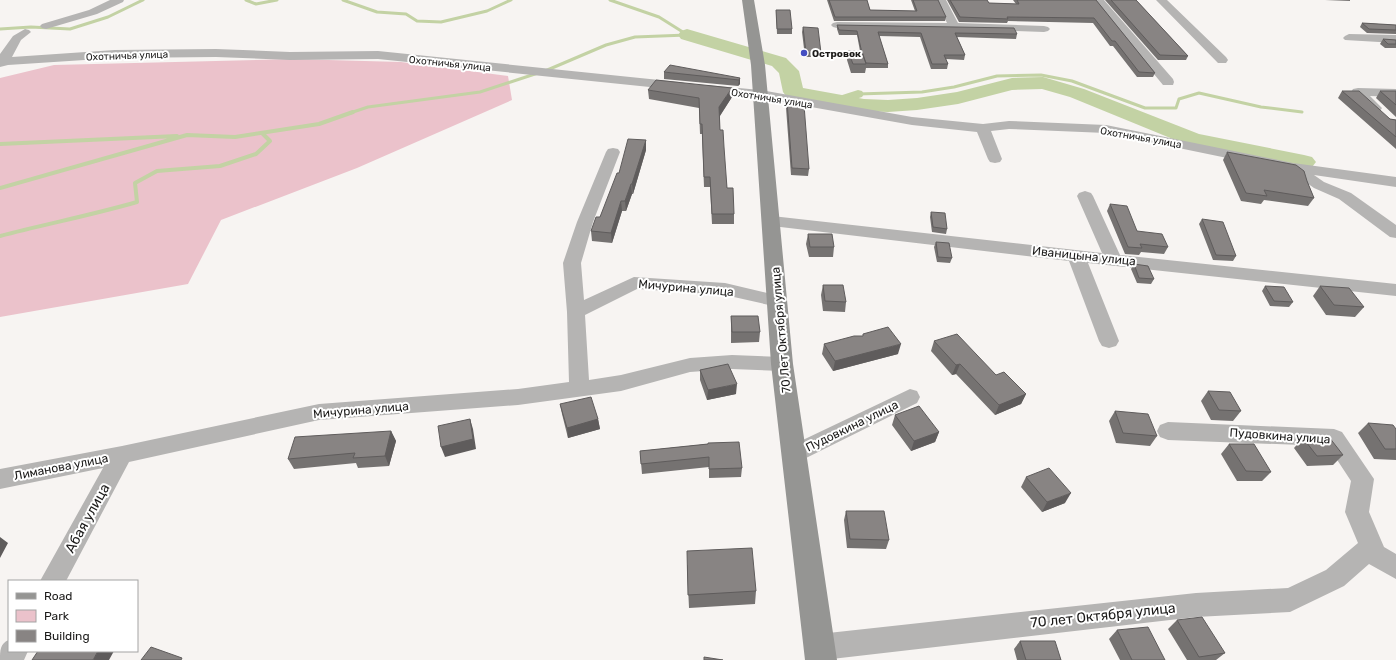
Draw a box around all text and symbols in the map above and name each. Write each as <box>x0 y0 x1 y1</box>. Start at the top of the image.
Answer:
marker: Островок <box>799 48 809 58</box>
place label: Островок <box>812 48 861 60</box>
street label: Охотничья улица <box>86 49 168 63</box>
street label: Охотничья улица <box>408 54 491 74</box>
street label: Охотничья улица <box>730 87 813 111</box>
street label: Охотничья улица <box>1099 125 1182 151</box>
street label: Иваницына улица <box>1031 244 1137 268</box>
street label: 70 Лет Октября улица <box>769 266 793 394</box>
street label: Мичурина улица <box>638 277 734 299</box>
street label: Пудовкина улица <box>804 398 900 454</box>
street label: Мичурина улица <box>313 399 409 421</box>
street label: Пудовкина улица <box>1229 425 1331 447</box>
street label: Лиманова улица <box>13 451 109 483</box>
street label: Абая улица <box>61 481 113 556</box>
legend <box>8 580 138 652</box>
text: Road <box>44 589 72 603</box>
street label: 70 лет Октября улица <box>1030 599 1176 632</box>
text: Park <box>44 609 70 623</box>
text: Building <box>44 629 90 643</box>

